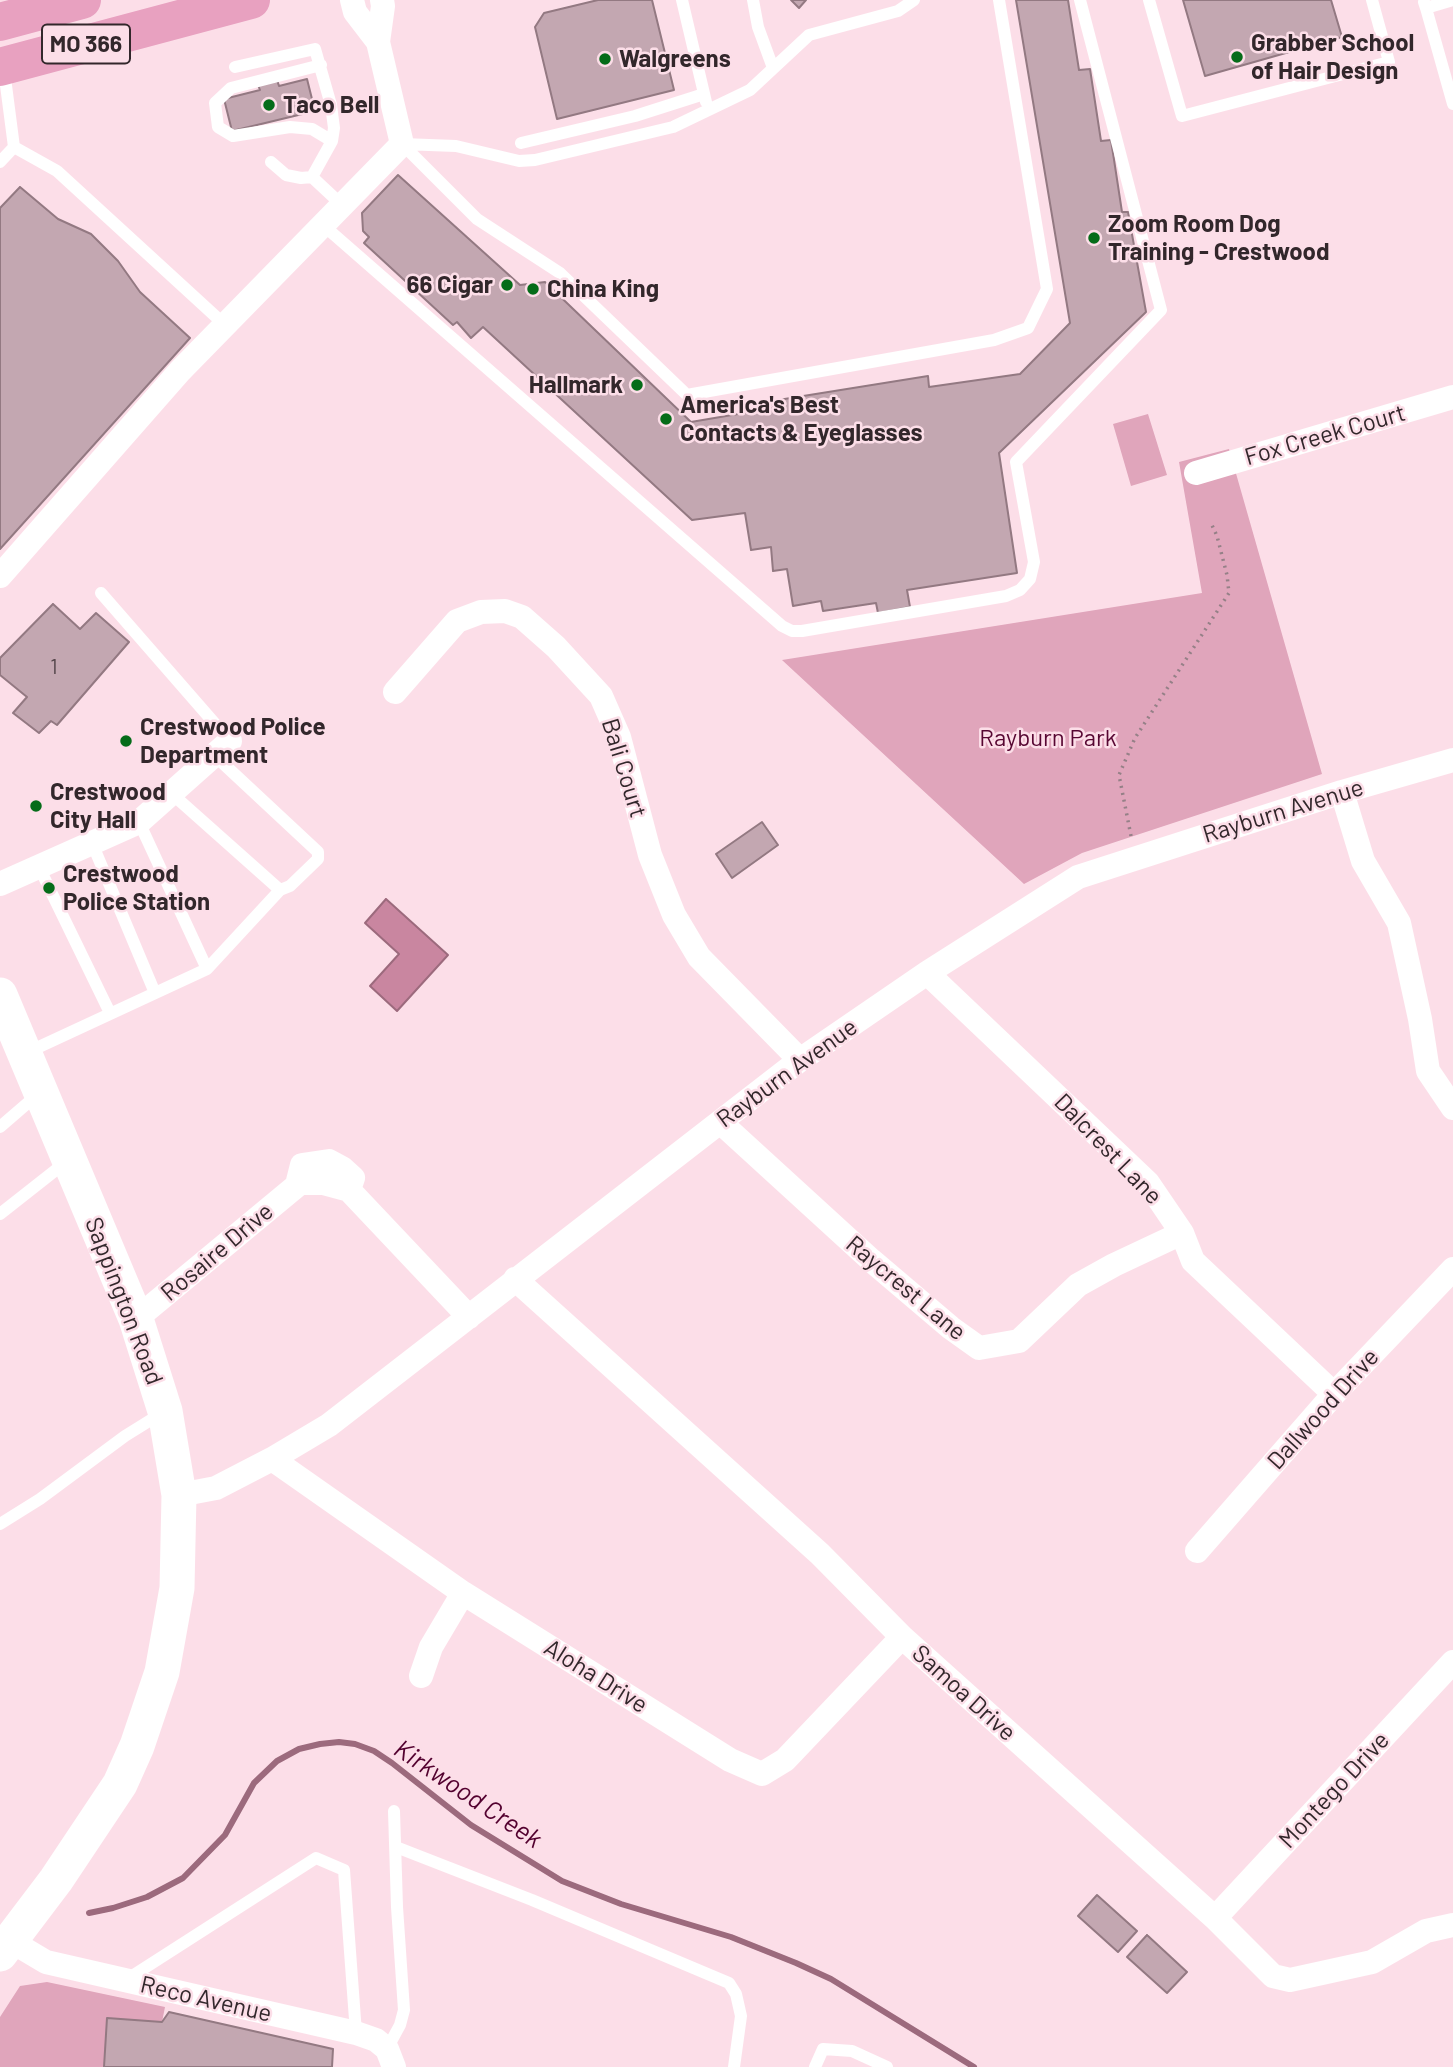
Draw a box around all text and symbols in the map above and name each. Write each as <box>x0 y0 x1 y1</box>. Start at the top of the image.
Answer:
road number: MO 366 <box>42 24 130 64</box>
place label: Grabber School of Hair Design <box>1251 29 1414 85</box>
place label: Walgreens <box>619 45 731 73</box>
marker: Grabber School of Hair Design <box>1229 49 1245 65</box>
marker: Walgreens <box>597 51 613 67</box>
place label: Taco Bell <box>283 91 379 119</box>
marker: Taco Bell <box>261 97 277 113</box>
place label: Zoom Room Dog Training - Crestwood <box>1108 210 1330 266</box>
marker: Zoom Room Dog Training - Crestwood <box>1086 230 1102 246</box>
place label: 66 Cigar <box>407 271 493 299</box>
place label: China King <box>547 275 659 303</box>
marker: 66 Cigar <box>499 277 515 293</box>
marker: China King <box>525 281 541 297</box>
place label: Hallmark <box>529 371 623 399</box>
marker: Hallmark <box>629 377 645 393</box>
place label: America's Best Contacts & Eyeglasses <box>680 391 923 447</box>
street label: Fox Creek Court <box>1241 398 1409 472</box>
marker: America's Best Contacts & Eyeglasses <box>658 411 674 427</box>
house number: 1 <box>50 654 58 680</box>
place label: Crestwood Police Department <box>140 713 325 769</box>
street label: Bali Court <box>595 715 653 821</box>
park label: Rayburn Park <box>979 724 1117 752</box>
marker: Crestwood Police Department <box>118 733 134 749</box>
street label: Rayburn Avenue <box>1199 773 1367 849</box>
place label: Crestwood City Hall <box>50 778 166 834</box>
marker: Crestwood City Hall <box>28 798 44 814</box>
place label: Crestwood Police Station <box>63 860 210 916</box>
marker: Crestwood Police Station <box>41 880 57 896</box>
street label: Rayburn Avenue <box>711 1012 863 1134</box>
street label: Dalcrest Lane <box>1048 1088 1168 1210</box>
street label: Rosaire Drive <box>155 1197 279 1307</box>
street label: Sappington Road <box>79 1213 169 1389</box>
street label: Raycrest Lane <box>840 1230 972 1346</box>
street label: Dallwood Drive <box>1261 1343 1385 1475</box>
street label: Aloha Drive <box>539 1633 653 1719</box>
street label: Samoa Drive <box>906 1639 1022 1747</box>
street label: Montego Drive <box>1273 1726 1395 1854</box>
water label: Kirkwood Creek <box>388 1733 548 1855</box>
street label: Reco Avenue <box>137 1970 275 2028</box>

